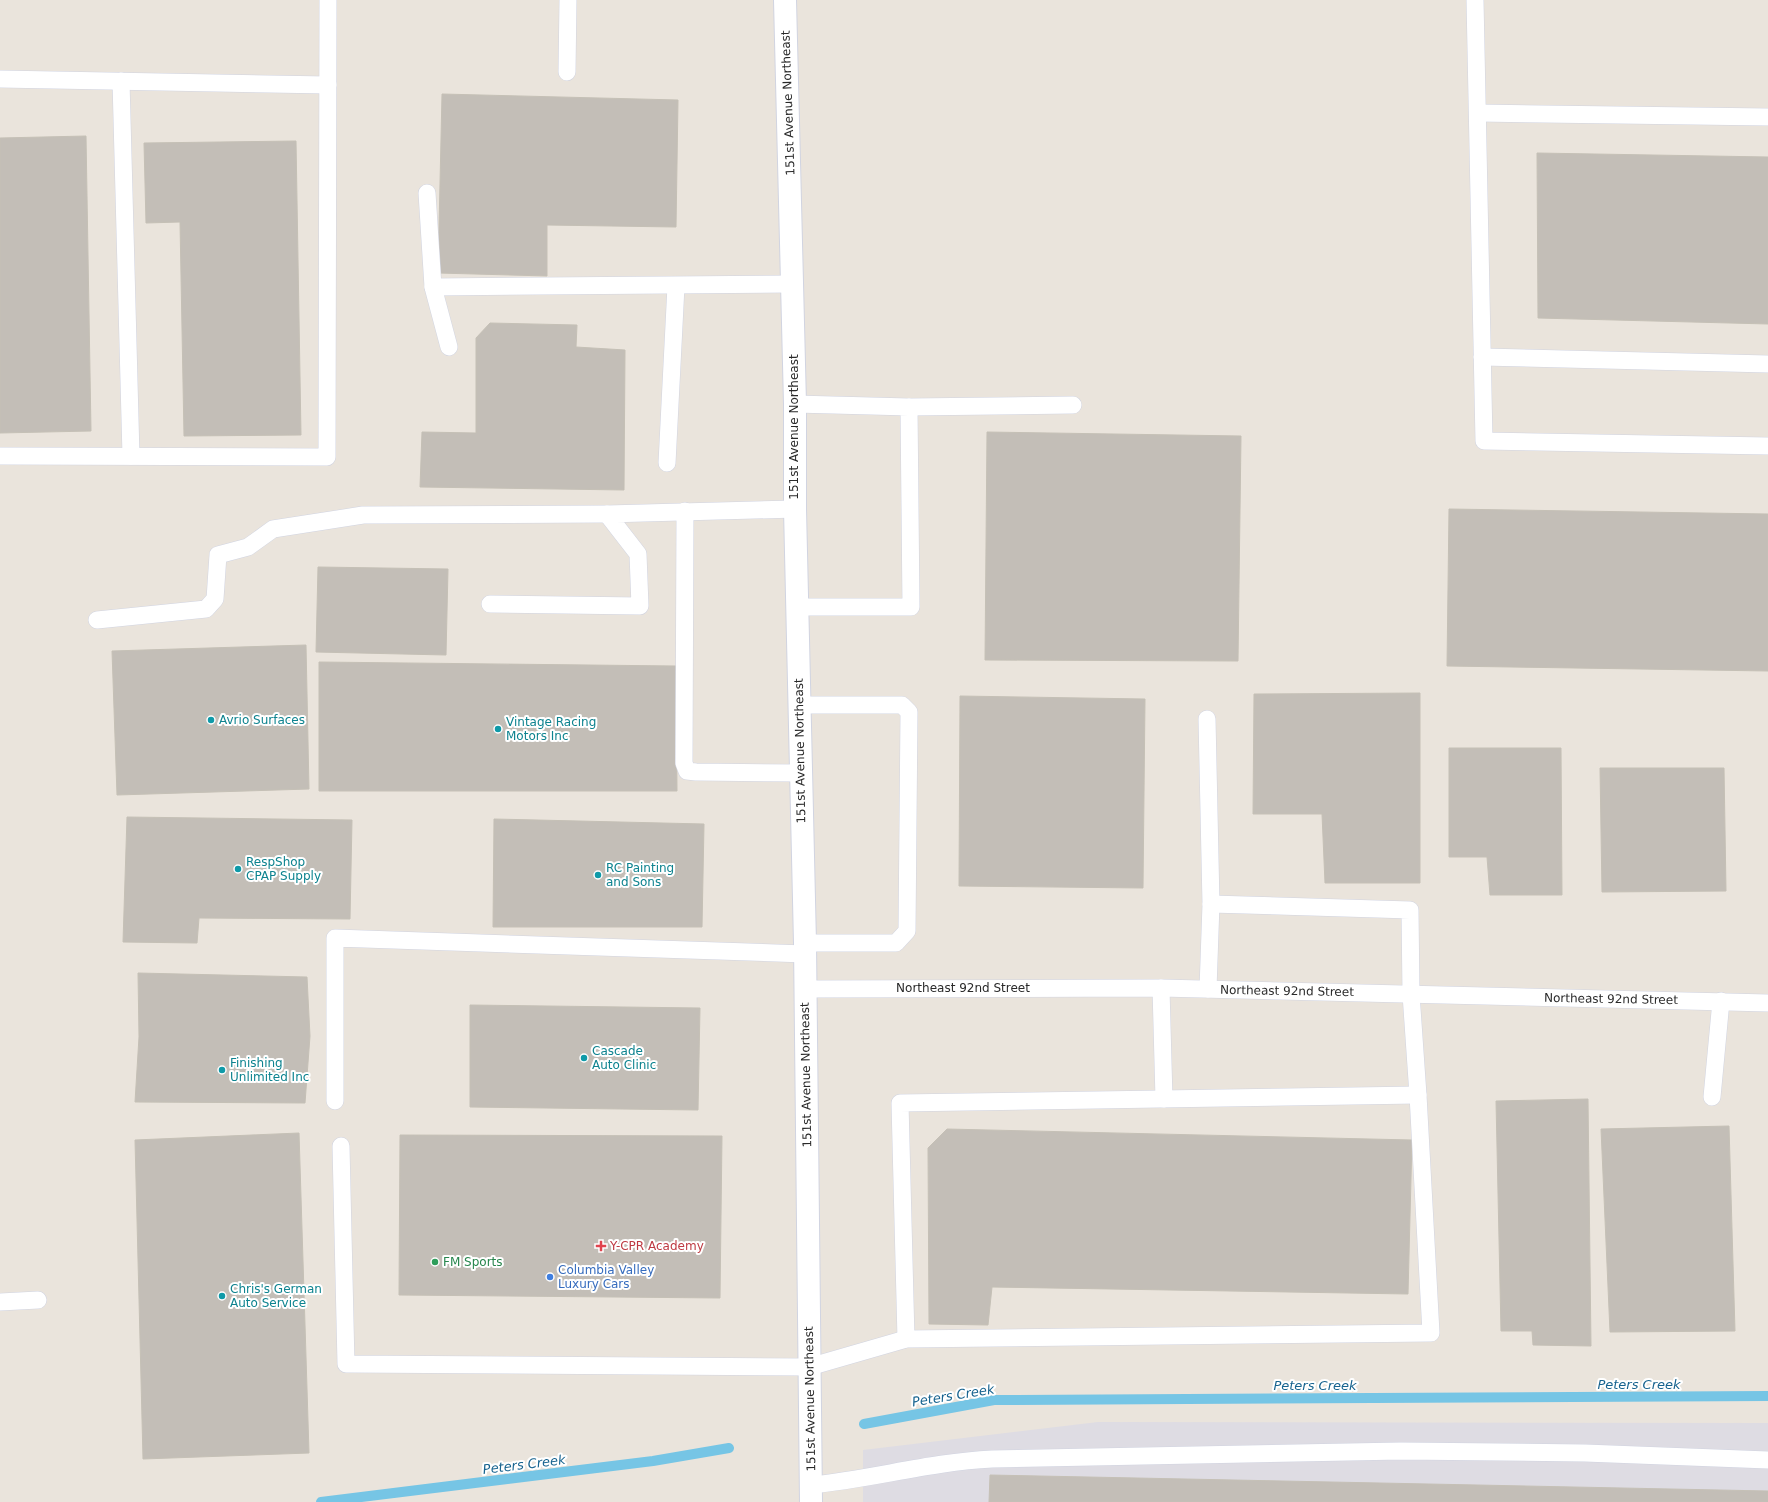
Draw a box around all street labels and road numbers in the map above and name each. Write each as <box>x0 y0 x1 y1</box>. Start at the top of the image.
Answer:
street label: 151st Avenue Northeast <box>778 30 798 176</box>
street label: 151st Avenue Northeast <box>787 354 801 500</box>
street label: 151st Avenue Northeast <box>792 678 808 824</box>
street label: Northeast 92nd Street <box>896 981 1030 995</box>
street label: Northeast 92nd Street <box>1220 983 1354 999</box>
street label: Northeast 92nd Street <box>1544 991 1678 1007</box>
street label: 151st Avenue Northeast <box>798 1002 814 1148</box>
street label: 151st Avenue Northeast <box>802 1326 818 1472</box>

